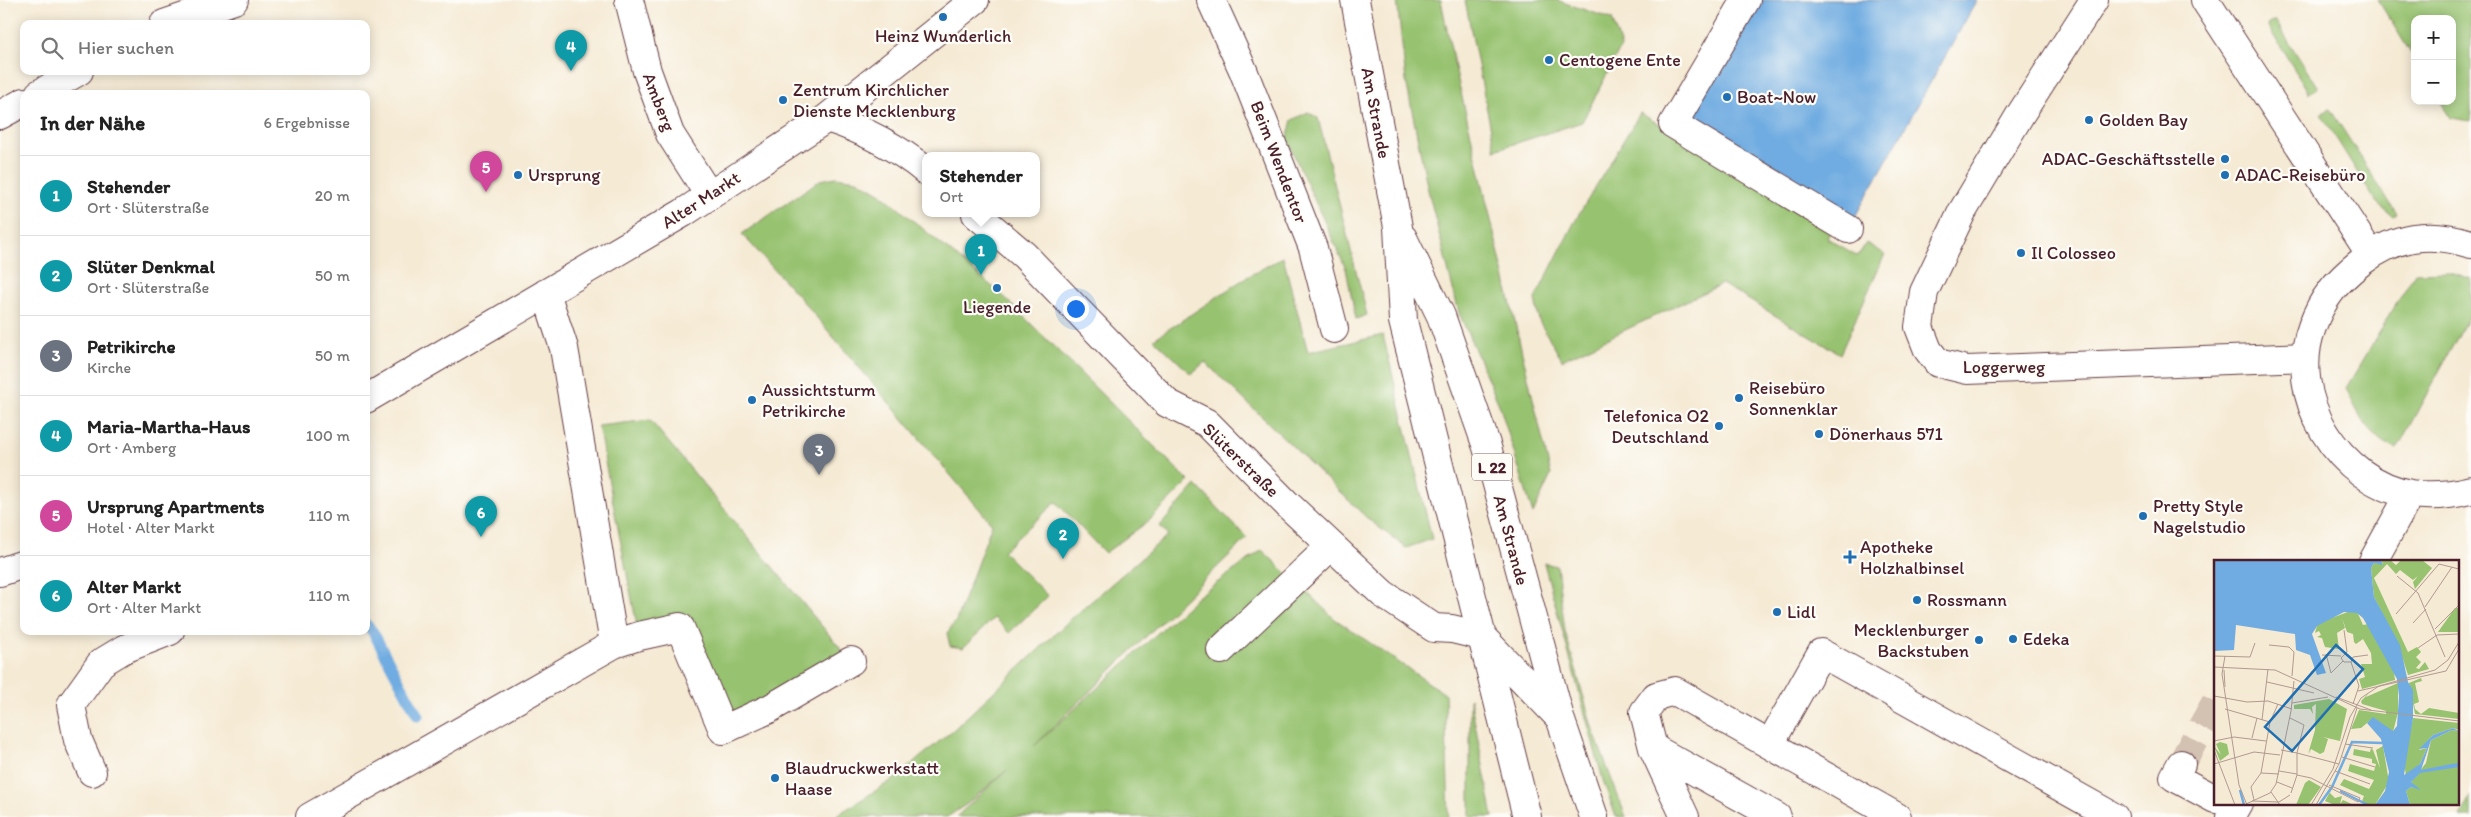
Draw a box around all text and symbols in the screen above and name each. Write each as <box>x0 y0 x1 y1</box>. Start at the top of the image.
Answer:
marker: Heinz Wunderlich <box>937 11 949 23</box>
map controls <box>2411 15 2456 105</box>
button: + <box>2411 15 2456 60</box>
search box <box>20 20 370 75</box>
place label: Heinz Wunderlich <box>875 25 1011 47</box>
pin: 4 <box>555 30 587 71</box>
icon: search <box>38 34 66 62</box>
text: Hier suchen <box>78 36 174 59</box>
place label: Centogene Ente <box>1559 49 1681 71</box>
marker: Centogene Ente <box>1543 54 1555 66</box>
button: − <box>2411 60 2456 105</box>
street label: Am Strande <box>1356 66 1396 160</box>
street label: Amberg <box>638 70 680 135</box>
place label: Zentrum Kirchlicher Dienste Mecklenburg <box>793 79 956 122</box>
place label: Boat~Now <box>1737 86 1816 108</box>
marker: Boat~Now <box>1721 91 1733 103</box>
marker: Zentrum Kirchlicher Dienste Mecklenburg <box>777 94 789 106</box>
street label: Beim Wendentor <box>1246 98 1313 227</box>
place label: Golden Bay <box>2099 109 2188 131</box>
text: In der Nähe <box>40 110 145 135</box>
text: 6 Ergebnisse <box>264 113 350 132</box>
marker: Golden Bay <box>2083 114 2095 126</box>
place label: ADAC-Geschäftsstelle <box>2042 148 2215 170</box>
pin: 5 <box>470 151 502 192</box>
popup <box>922 152 1040 217</box>
marker: ADAC-Geschäftsstelle <box>2219 153 2231 165</box>
place label: Ursprung <box>528 164 601 186</box>
text: Stehender <box>939 164 1023 187</box>
place label: ADAC-Reisebüro <box>2235 164 2365 186</box>
street label: Alter Markt <box>658 166 745 234</box>
marker: Ursprung <box>512 169 524 181</box>
marker: ADAC-Reisebüro <box>2219 169 2231 181</box>
text: Stehender <box>87 175 170 198</box>
text: 1 <box>52 186 60 205</box>
text: 20 m <box>315 186 350 205</box>
text: Ort <box>939 187 963 206</box>
text: Ort · Slüterstraße <box>87 198 209 217</box>
pin: 1 <box>965 234 997 275</box>
place label: Il Colosseo <box>2031 242 2116 264</box>
marker: Il Colosseo <box>2015 247 2027 259</box>
text: Slüter Denkmal <box>87 255 215 278</box>
text: 2 <box>52 266 60 285</box>
text: 50 m <box>315 266 350 285</box>
text: Ort · Slüterstraße <box>87 278 209 297</box>
marker: Liegende <box>991 282 1003 294</box>
place label: Liegende <box>963 296 1031 318</box>
your location <box>1063 296 1089 322</box>
text: Petrikirche <box>87 335 176 358</box>
text: 3 <box>52 346 60 365</box>
text: 50 m <box>315 346 350 365</box>
street label: Loggerweg <box>1963 356 2046 378</box>
text: Kirche <box>87 358 131 377</box>
place label: Reisebüro Sonnenklar <box>1749 377 1839 420</box>
place label: Aussichtsturm Petrikirche <box>762 379 876 422</box>
marker: Reisebüro Sonnenklar <box>1733 392 1745 404</box>
marker: Aussichtsturm Petrikirche <box>746 394 758 406</box>
place label: Telefonica O2 Deutschland <box>1604 405 1710 448</box>
text: Maria-Martha-Haus <box>87 415 250 438</box>
street label: Slüterstraße <box>1198 418 1284 502</box>
marker: Telefonica O2 Deutschland <box>1713 420 1725 432</box>
place label: Dönerhaus 571 <box>1829 423 1943 445</box>
text: 4 <box>51 426 61 445</box>
text: 100 m <box>306 426 350 445</box>
marker: Dönerhaus 571 <box>1813 428 1825 440</box>
pin: 3 <box>803 434 835 475</box>
text: Ort · Amberg <box>87 438 176 457</box>
road number: L 22 <box>1472 454 1512 481</box>
street label: Am Strande <box>1488 493 1534 587</box>
text: Ursprung Apartments <box>87 495 265 518</box>
place label: Pretty Style Nagelstudio <box>2153 495 2246 538</box>
pin: 6 <box>465 496 497 537</box>
text: 5 <box>52 506 60 525</box>
text: 110 m <box>308 506 350 525</box>
marker: Pretty Style Nagelstudio <box>2137 510 2149 522</box>
text: Hotel · Alter Markt <box>87 518 215 537</box>
pin: 2 <box>1047 518 1079 559</box>
place label: Apotheke Holzhalbinsel <box>1860 536 1964 579</box>
marker: Apotheke Holzhalbinsel <box>1844 551 1856 563</box>
inset map <box>2214 560 2458 804</box>
text: Alter Markt <box>87 575 181 598</box>
text: 6 <box>52 586 60 605</box>
text: 110 m <box>308 586 350 605</box>
place label: Rossmann <box>1927 589 2007 611</box>
marker: Rossmann <box>1911 594 1923 606</box>
text: Ort · Alter Markt <box>87 598 201 617</box>
place label: Lidl <box>1787 601 1816 623</box>
marker: Lidl <box>1771 606 1783 618</box>
place label: Mecklenburger Backstuben <box>1854 619 1969 662</box>
place label: Edeka <box>2023 628 2070 650</box>
marker: Edeka <box>2007 633 2019 645</box>
marker: Mecklenburger Backstuben <box>1973 634 1985 646</box>
place label: Blaudruckwerkstatt Haase <box>785 757 939 800</box>
marker: Blaudruckwerkstatt Haase <box>769 772 781 784</box>

